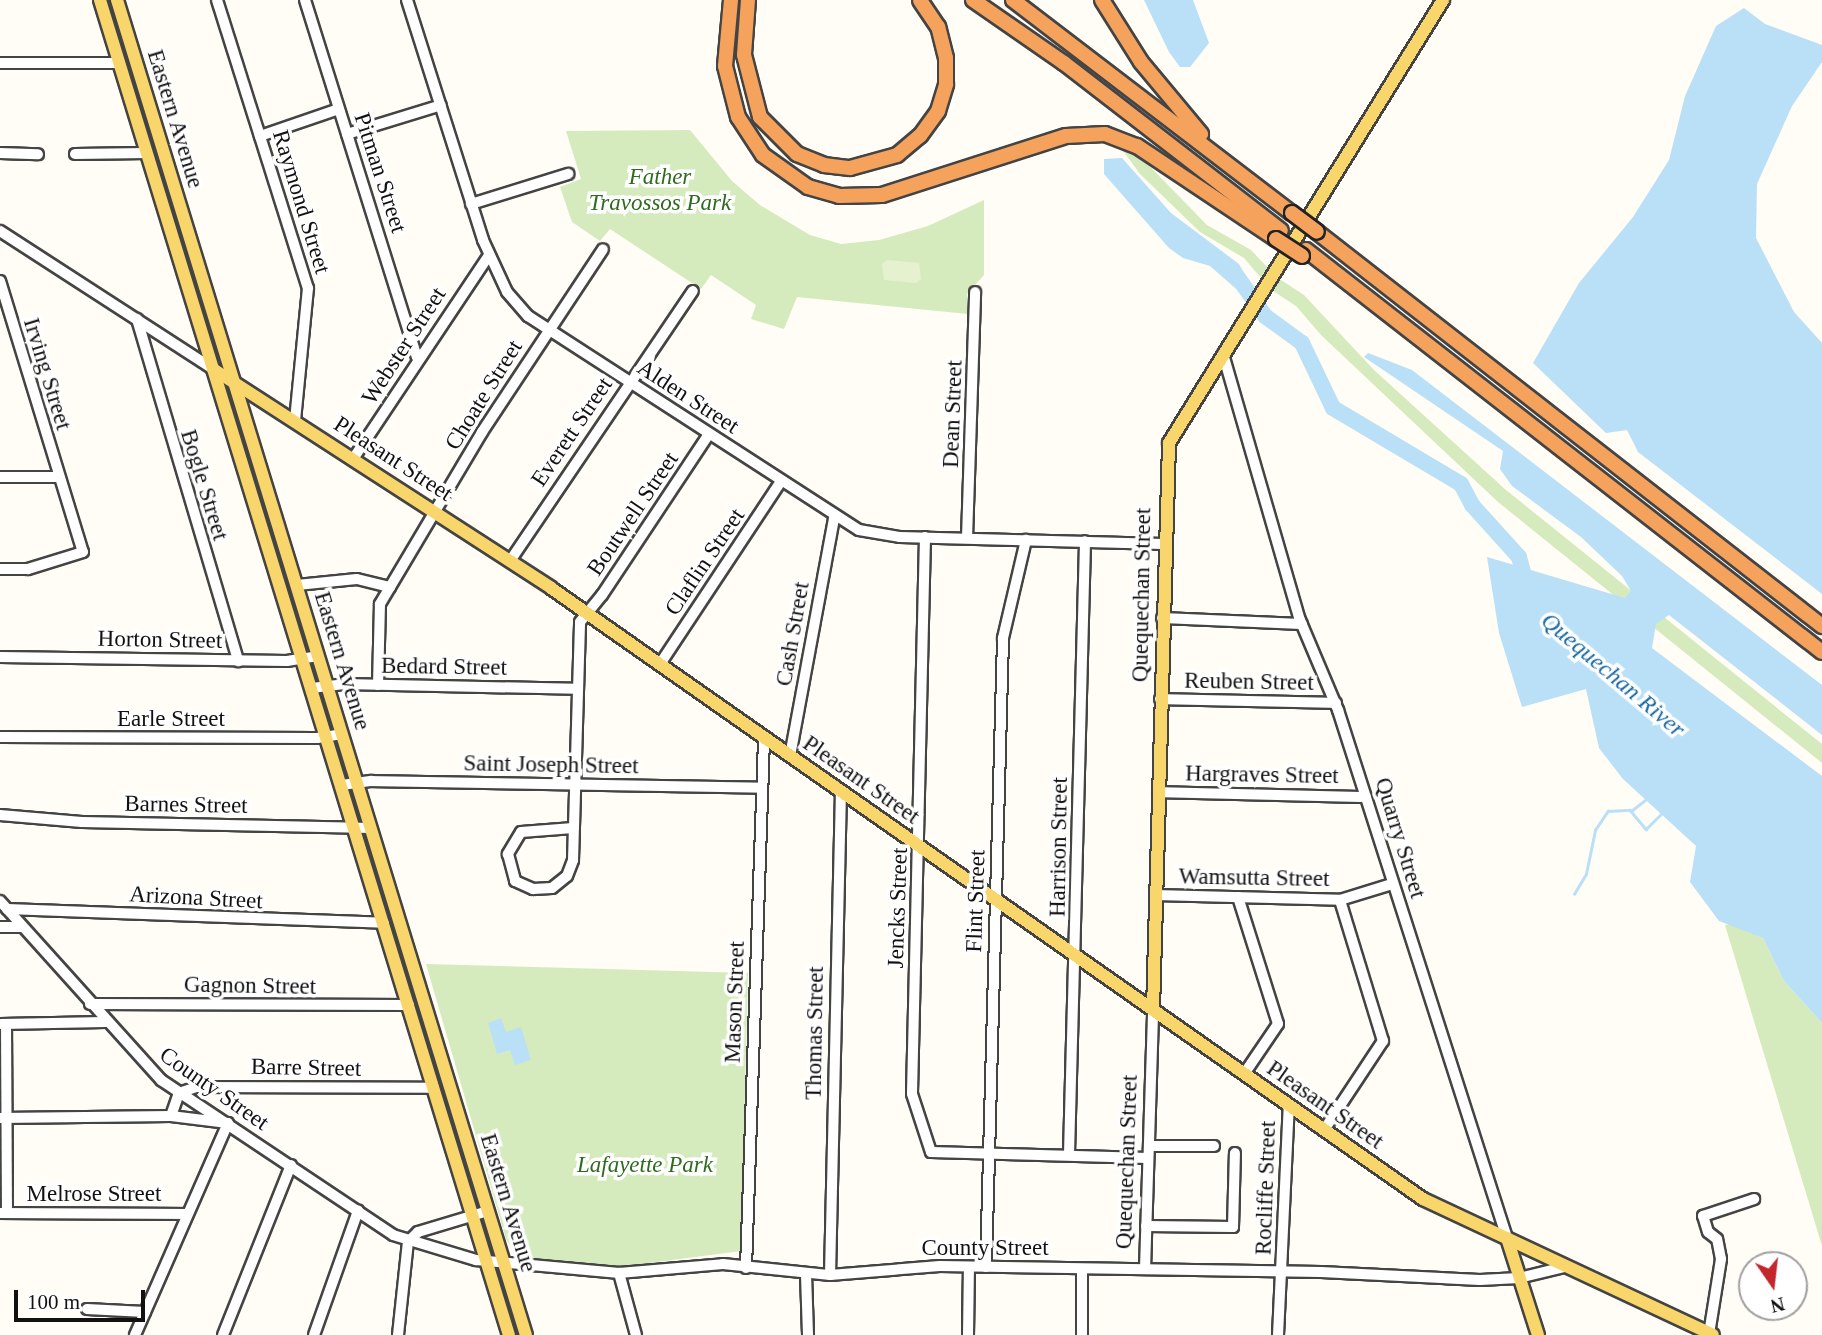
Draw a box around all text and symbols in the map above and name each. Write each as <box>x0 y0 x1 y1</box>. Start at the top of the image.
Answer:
street label: Eastern Avenue <box>141 46 209 192</box>
street label: Pitman Street <box>348 109 412 237</box>
street label: Raymond Street <box>266 127 336 277</box>
park label: Father Travossos Park <box>589 163 731 217</box>
street label: Webster Street <box>356 282 452 410</box>
street label: Irving Street <box>17 315 77 433</box>
street label: Choate Street <box>439 335 529 455</box>
street label: Alden Street <box>632 354 744 440</box>
street label: Dean Street <box>937 360 969 468</box>
street label: Everett Street <box>525 372 619 492</box>
street label: Pleasant Street <box>328 410 458 508</box>
street label: Bogle Street <box>174 426 234 544</box>
street label: Boutwell Street <box>581 447 685 581</box>
street label: Claflin Street <box>659 503 751 621</box>
street label: Quequechan Street <box>1127 508 1157 682</box>
street label: Cash Street <box>770 580 816 688</box>
street label: Eastern Avenue <box>308 588 376 734</box>
water label: Quequechan River <box>1535 606 1691 744</box>
street label: Horton Street <box>97 625 223 655</box>
street label: Bedard Street <box>381 652 507 682</box>
street label: Reuben Street <box>1184 667 1314 697</box>
street label: Earle Street <box>117 705 225 733</box>
street label: Pleasant Street <box>797 730 925 830</box>
street label: Saint Joseph Street <box>463 750 639 780</box>
street label: Hargraves Street <box>1185 760 1339 790</box>
street label: Quarry Street <box>1369 774 1431 902</box>
street label: Harrison Street <box>1044 777 1074 917</box>
street label: Barnes Street <box>124 790 248 820</box>
street label: Jencks Street <box>882 847 914 969</box>
street label: Flint Street <box>960 849 992 953</box>
street label: Wamsutta Street <box>1178 863 1330 893</box>
street label: Arizona Street <box>129 881 263 915</box>
street label: Mason Street <box>719 941 751 1063</box>
street label: Thomas Street <box>800 966 830 1100</box>
street label: Gagnon Street <box>184 971 316 1001</box>
street label: County Street <box>154 1041 274 1137</box>
street label: Barre Street <box>251 1053 361 1083</box>
street label: Pleasant Street <box>1261 1055 1389 1155</box>
street label: Quequechan Street <box>1110 1074 1144 1250</box>
street label: Rocliffe Street <box>1250 1120 1282 1256</box>
street label: Eastern Avenue <box>474 1130 542 1276</box>
park label: Lafayette Park <box>577 1151 713 1179</box>
street label: Melrose Street <box>27 1180 161 1208</box>
street label: County Street <box>921 1234 1049 1262</box>
north arrow <box>1738 1251 1808 1321</box>
scale bar <box>18 1276 149 1320</box>
text: 100 m <box>27 1290 80 1314</box>
text: N <box>1769 1293 1787 1317</box>

